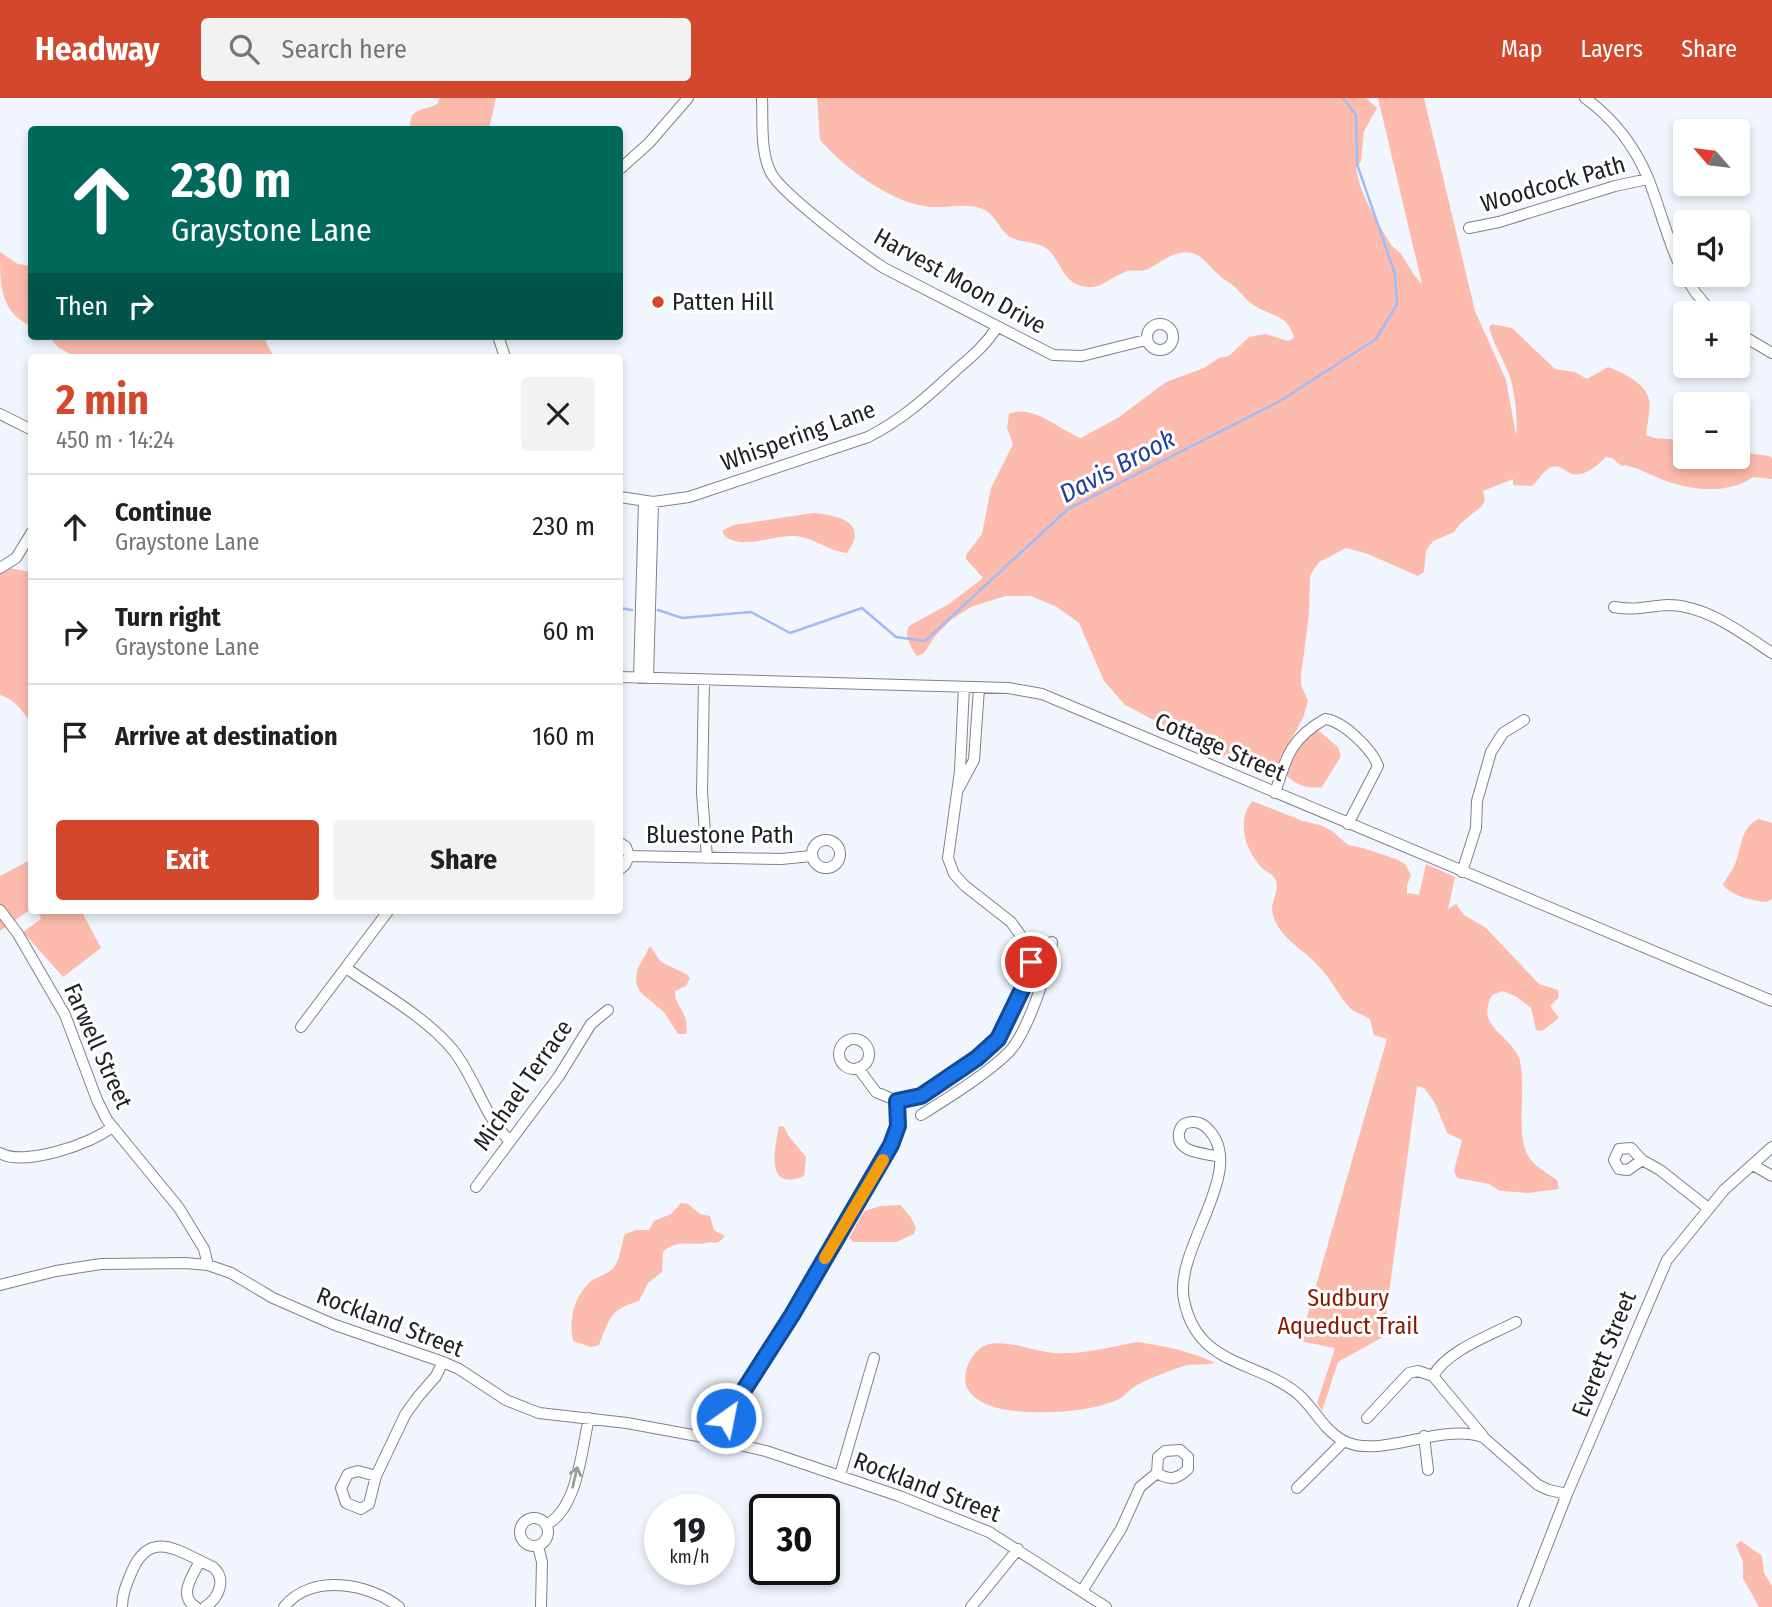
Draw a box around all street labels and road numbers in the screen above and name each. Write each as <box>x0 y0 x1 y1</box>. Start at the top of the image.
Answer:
street label: Woodcock Path <box>1478 150 1628 218</box>
street label: Harvest Moon Drive <box>869 222 1051 340</box>
street label: Whispering Lane <box>717 395 879 477</box>
street label: Cottage Street <box>1151 707 1289 787</box>
street label: Bluestone Path <box>646 821 794 849</box>
street label: Farwell Street <box>58 979 138 1113</box>
street label: Michael Terrace <box>468 1014 578 1156</box>
street label: Rockland Street <box>313 1281 467 1363</box>
street label: Everett Street <box>1566 1287 1642 1421</box>
street label: Rockland Street <box>850 1446 1004 1528</box>

